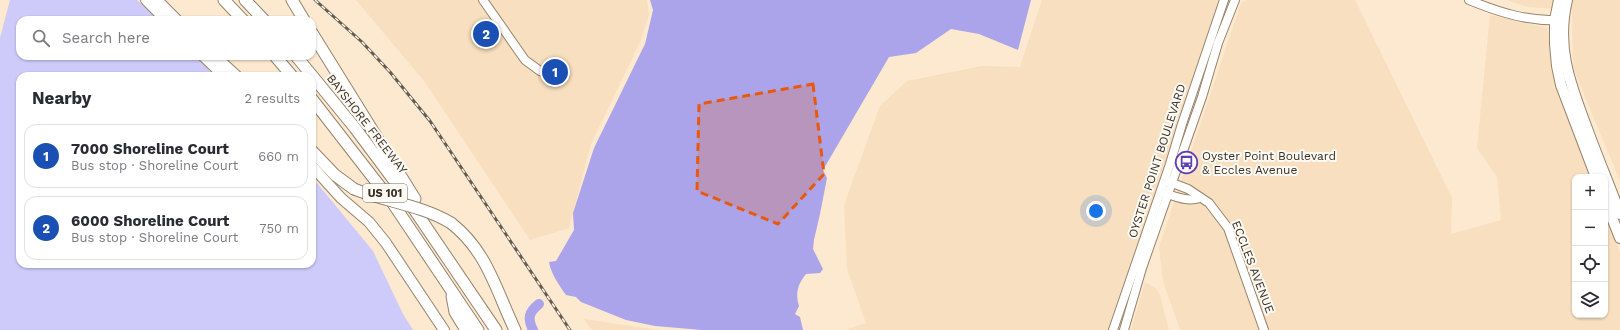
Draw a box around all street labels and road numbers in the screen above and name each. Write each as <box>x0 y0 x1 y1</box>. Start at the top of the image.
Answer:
street label: BAYSHORE FREEWAY <box>324 71 410 177</box>
street label: OYSTER POINT BOULEVARD <box>1125 82 1189 240</box>
road number: US 101 <box>363 184 407 202</box>
street label: ECCLES AVENUE <box>1229 219 1277 315</box>

